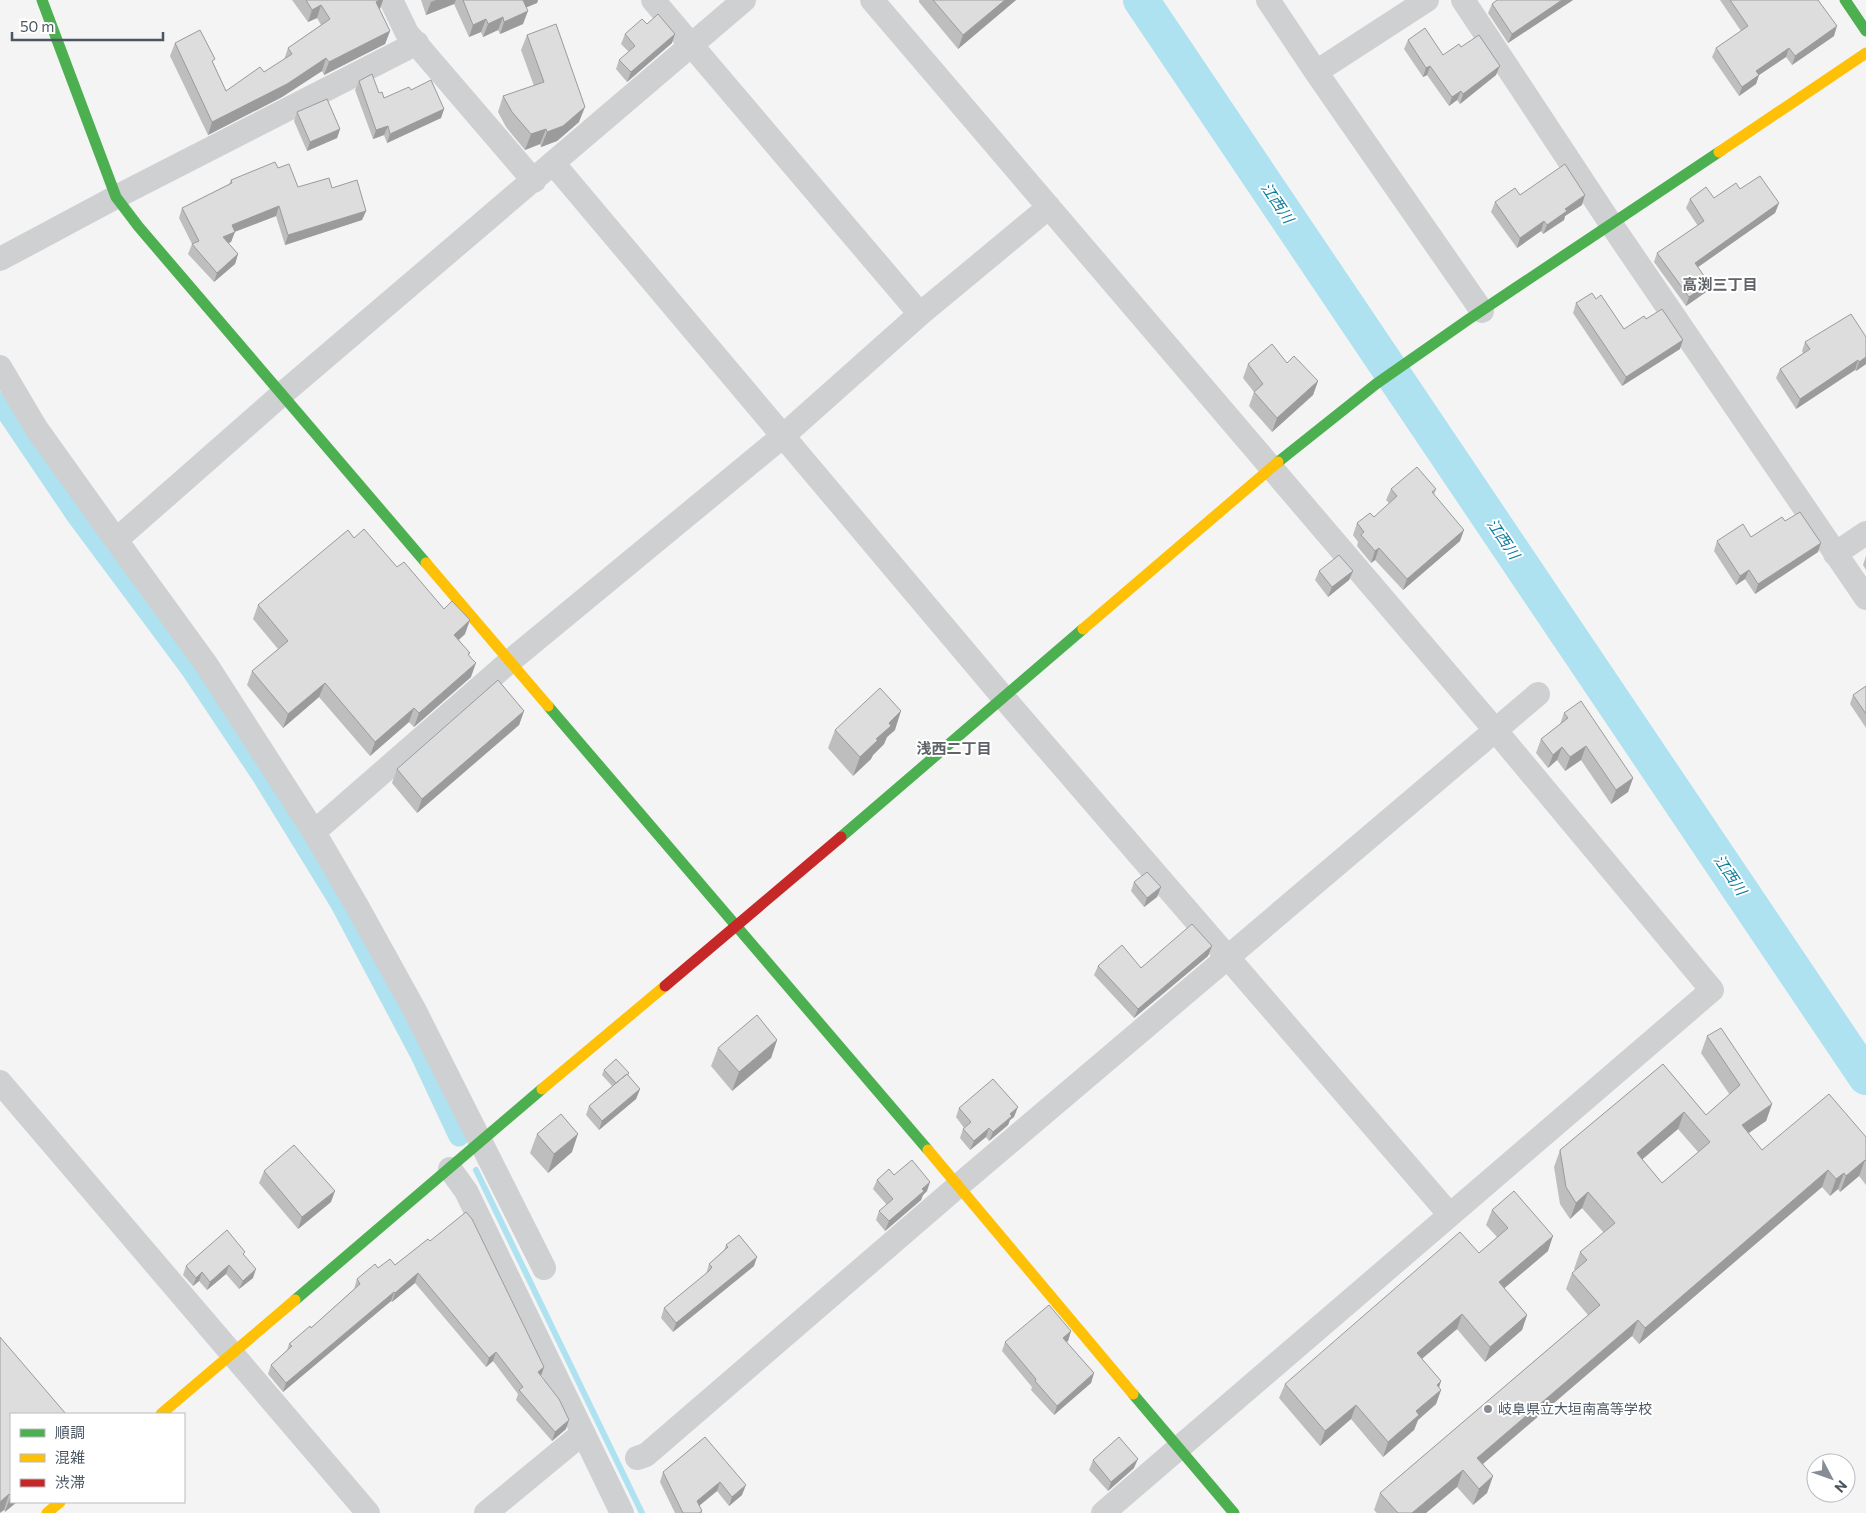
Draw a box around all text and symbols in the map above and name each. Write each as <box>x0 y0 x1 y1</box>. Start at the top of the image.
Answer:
scale bar <box>12 10 164 42</box>
text: 50 m <box>20 17 54 35</box>
water label: 江西川 <box>1258 179 1299 228</box>
district label: 高渕三丁目 <box>1682 275 1758 293</box>
water label: 江西川 <box>1484 515 1525 564</box>
district label: 浅西二丁目 <box>916 739 992 757</box>
water label: 江西川 <box>1711 851 1752 900</box>
place label: 岐阜県立大垣南高等学校 <box>1498 1400 1652 1417</box>
marker: 岐阜県立大垣南高等学校 <box>1482 1403 1494 1415</box>
legend <box>10 1413 185 1503</box>
text: 順調 <box>55 1423 85 1441</box>
text: 混雑 <box>55 1448 85 1466</box>
north arrow <box>1806 1453 1856 1503</box>
text: 渋滞 <box>55 1473 85 1491</box>
text: N <box>1831 1477 1851 1496</box>

